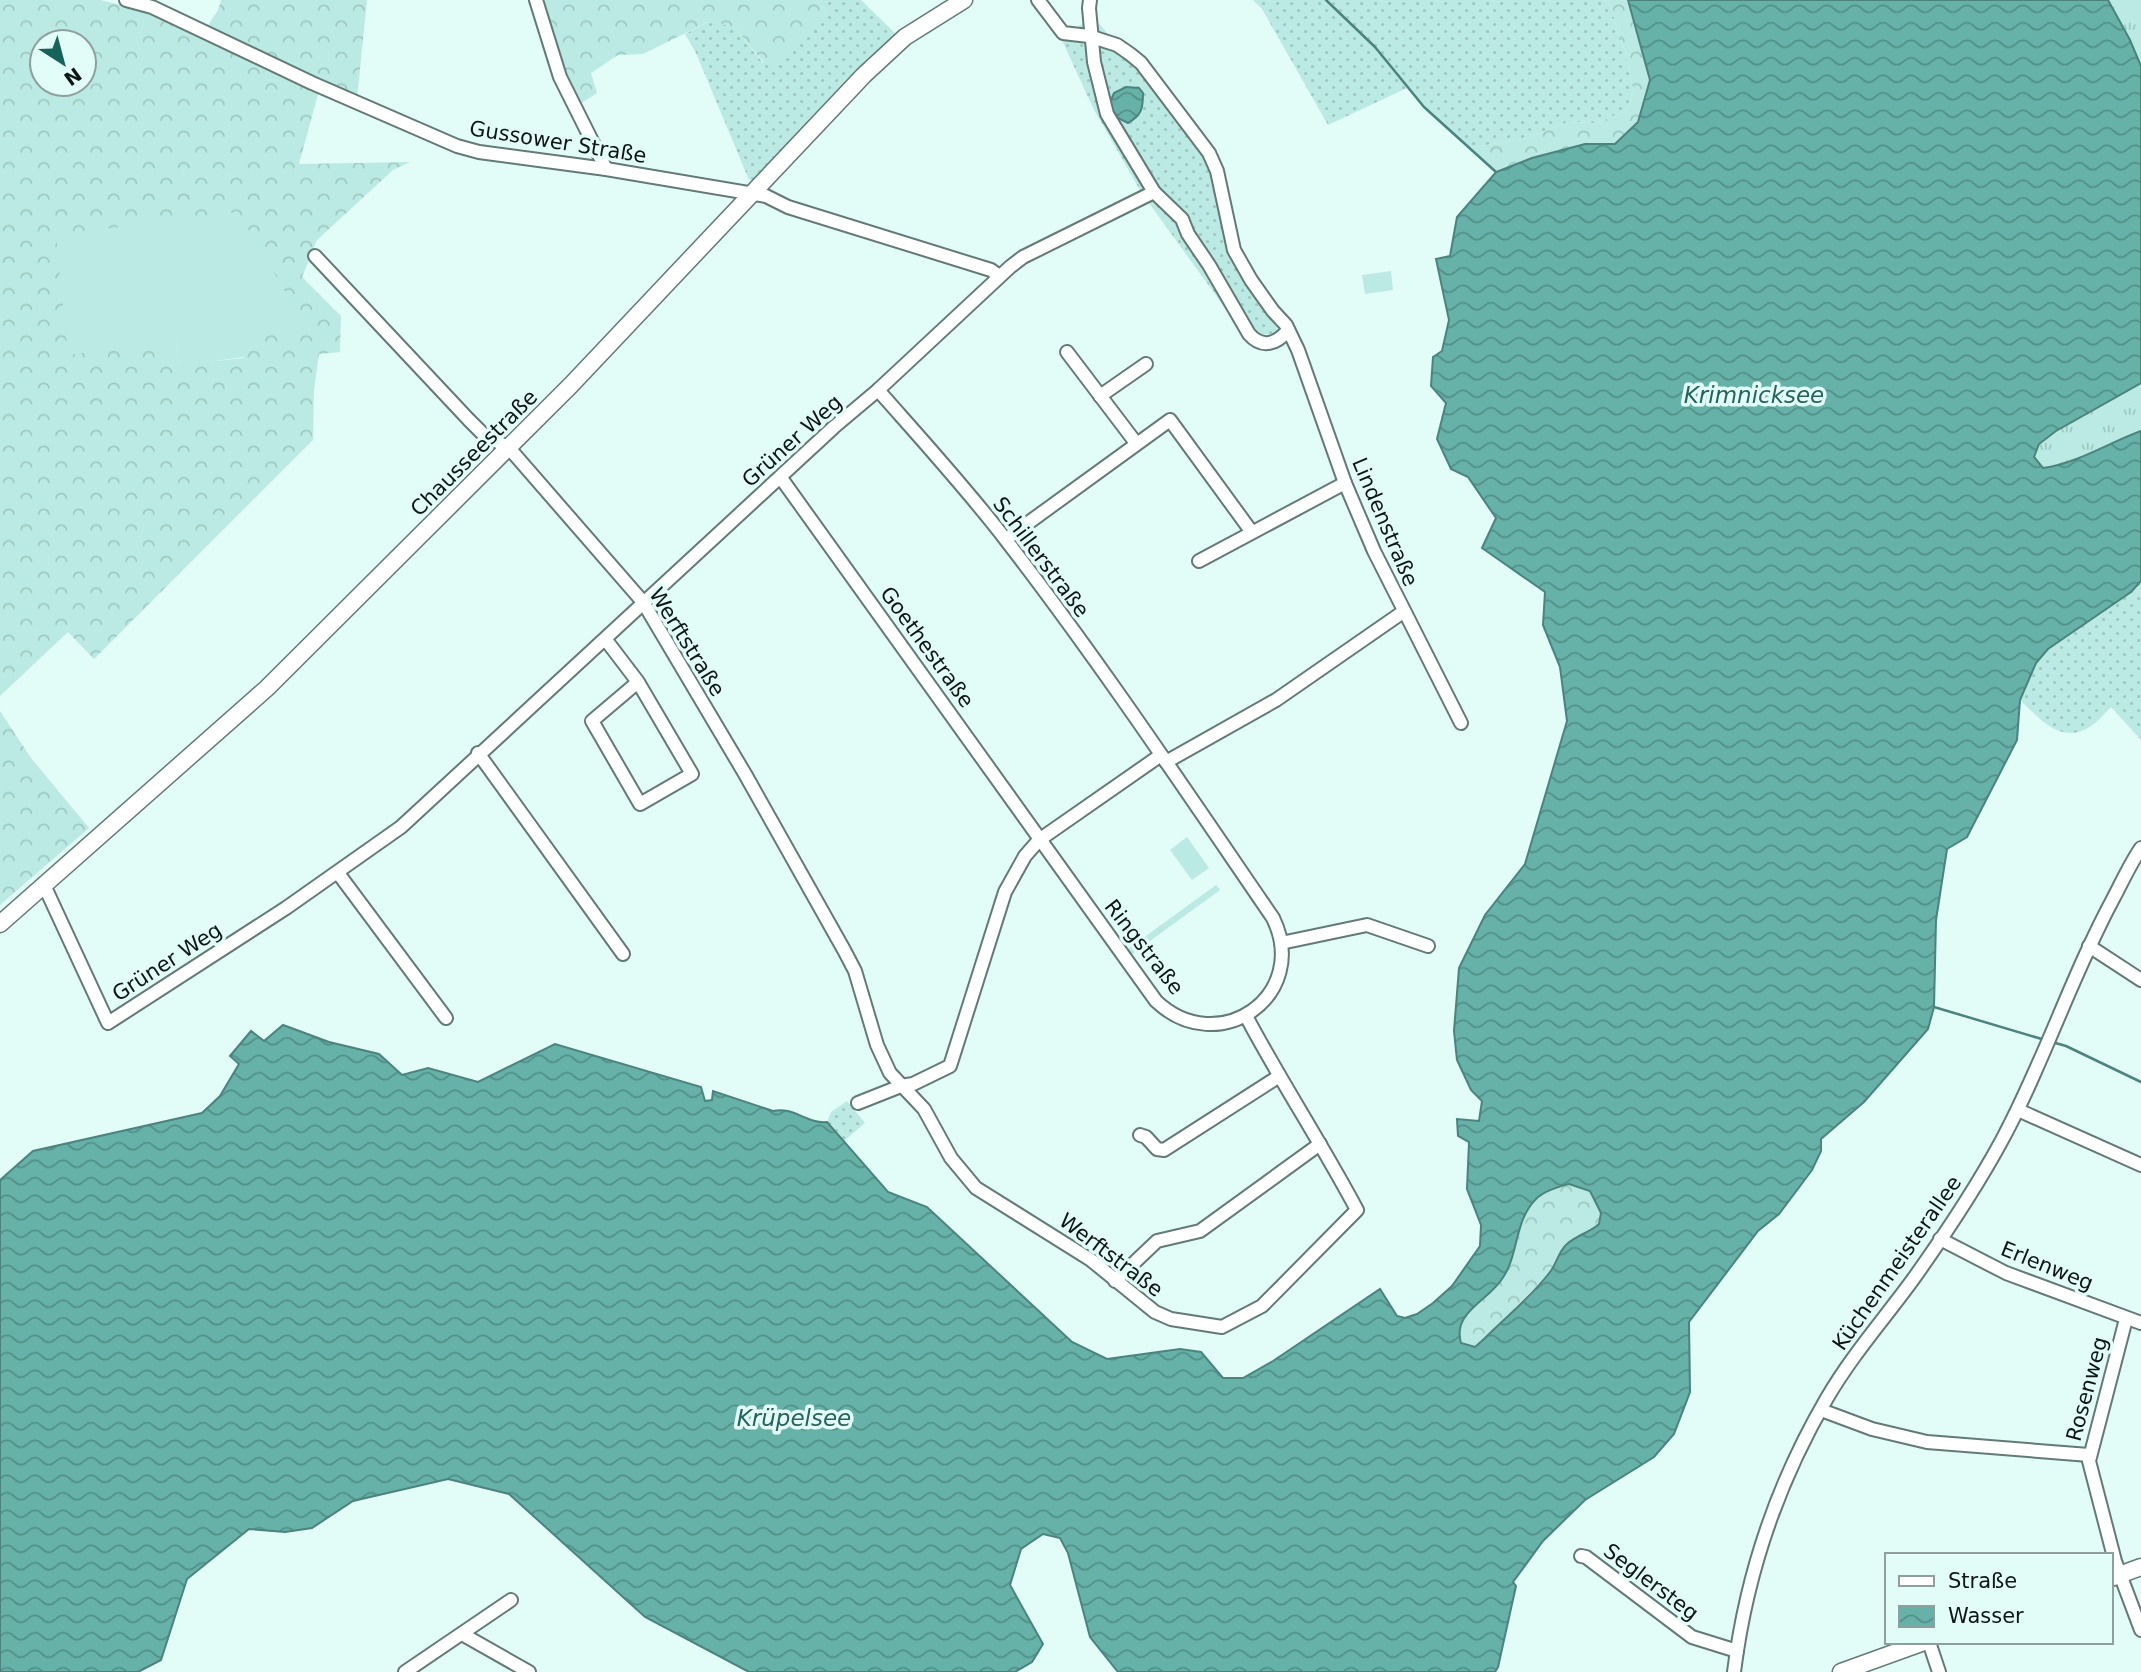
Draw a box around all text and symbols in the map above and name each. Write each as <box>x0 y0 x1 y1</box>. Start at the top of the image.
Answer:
north arrow <box>28 28 98 98</box>
text: N <box>60 63 86 90</box>
street label: Gussower Straße <box>468 116 648 168</box>
water label: Krimnicksee <box>1684 382 1824 408</box>
street label: Chausseestraße <box>406 385 542 521</box>
street label: Grüner Weg <box>737 390 847 492</box>
street label: Lindenstraße <box>1347 454 1423 590</box>
street label: Schillerstraße <box>988 492 1094 622</box>
street label: Goethestraße <box>875 582 979 712</box>
street label: Werftstraße <box>644 583 730 701</box>
street label: Ringstraße <box>1099 895 1189 999</box>
street label: Grüner Weg <box>108 918 226 1006</box>
street label: Küchenmeisterallee <box>1828 1171 1966 1355</box>
street label: Werftstraße <box>1055 1208 1167 1302</box>
street label: Erlenweg <box>1997 1237 2097 1295</box>
street label: Rosenweg <box>2062 1334 2112 1444</box>
water label: Krüpelsee <box>737 1405 851 1431</box>
street label: Seglersteg <box>1599 1539 1703 1625</box>
legend <box>1885 1553 2113 1644</box>
text: Straße <box>1948 1569 2017 1593</box>
text: Wasser <box>1948 1604 2024 1628</box>

